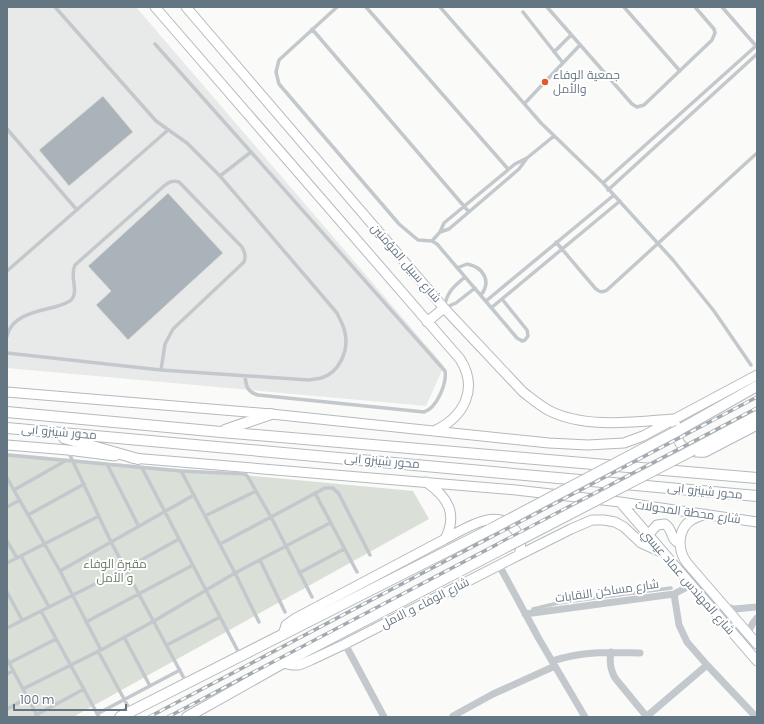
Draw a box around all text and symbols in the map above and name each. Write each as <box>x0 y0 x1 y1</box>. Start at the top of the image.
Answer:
place label: جمعية الوفاء والأمل <box>553 66 620 97</box>
marker: جمعية الوفاء والأمل <box>540 77 550 87</box>
street label: شارع سبيل المؤمنين <box>367 219 446 306</box>
street label: محور شينزو ابى <box>21 420 97 443</box>
street label: محور شينزو ابى <box>344 449 420 472</box>
street label: محور شينزو ابى <box>667 478 744 503</box>
street label: شارع محطة المحولات <box>634 496 742 527</box>
street label: شارع المهندس عماد عيسي <box>636 525 739 639</box>
park label: مقبرة الوفاء و الأمل <box>83 555 147 586</box>
street label: شارع الوفاء و الامل <box>378 573 472 632</box>
street label: شارع مساكن النقابات <box>554 575 660 606</box>
scale bar <box>14 686 126 712</box>
text: 100 m <box>20 691 54 708</box>

